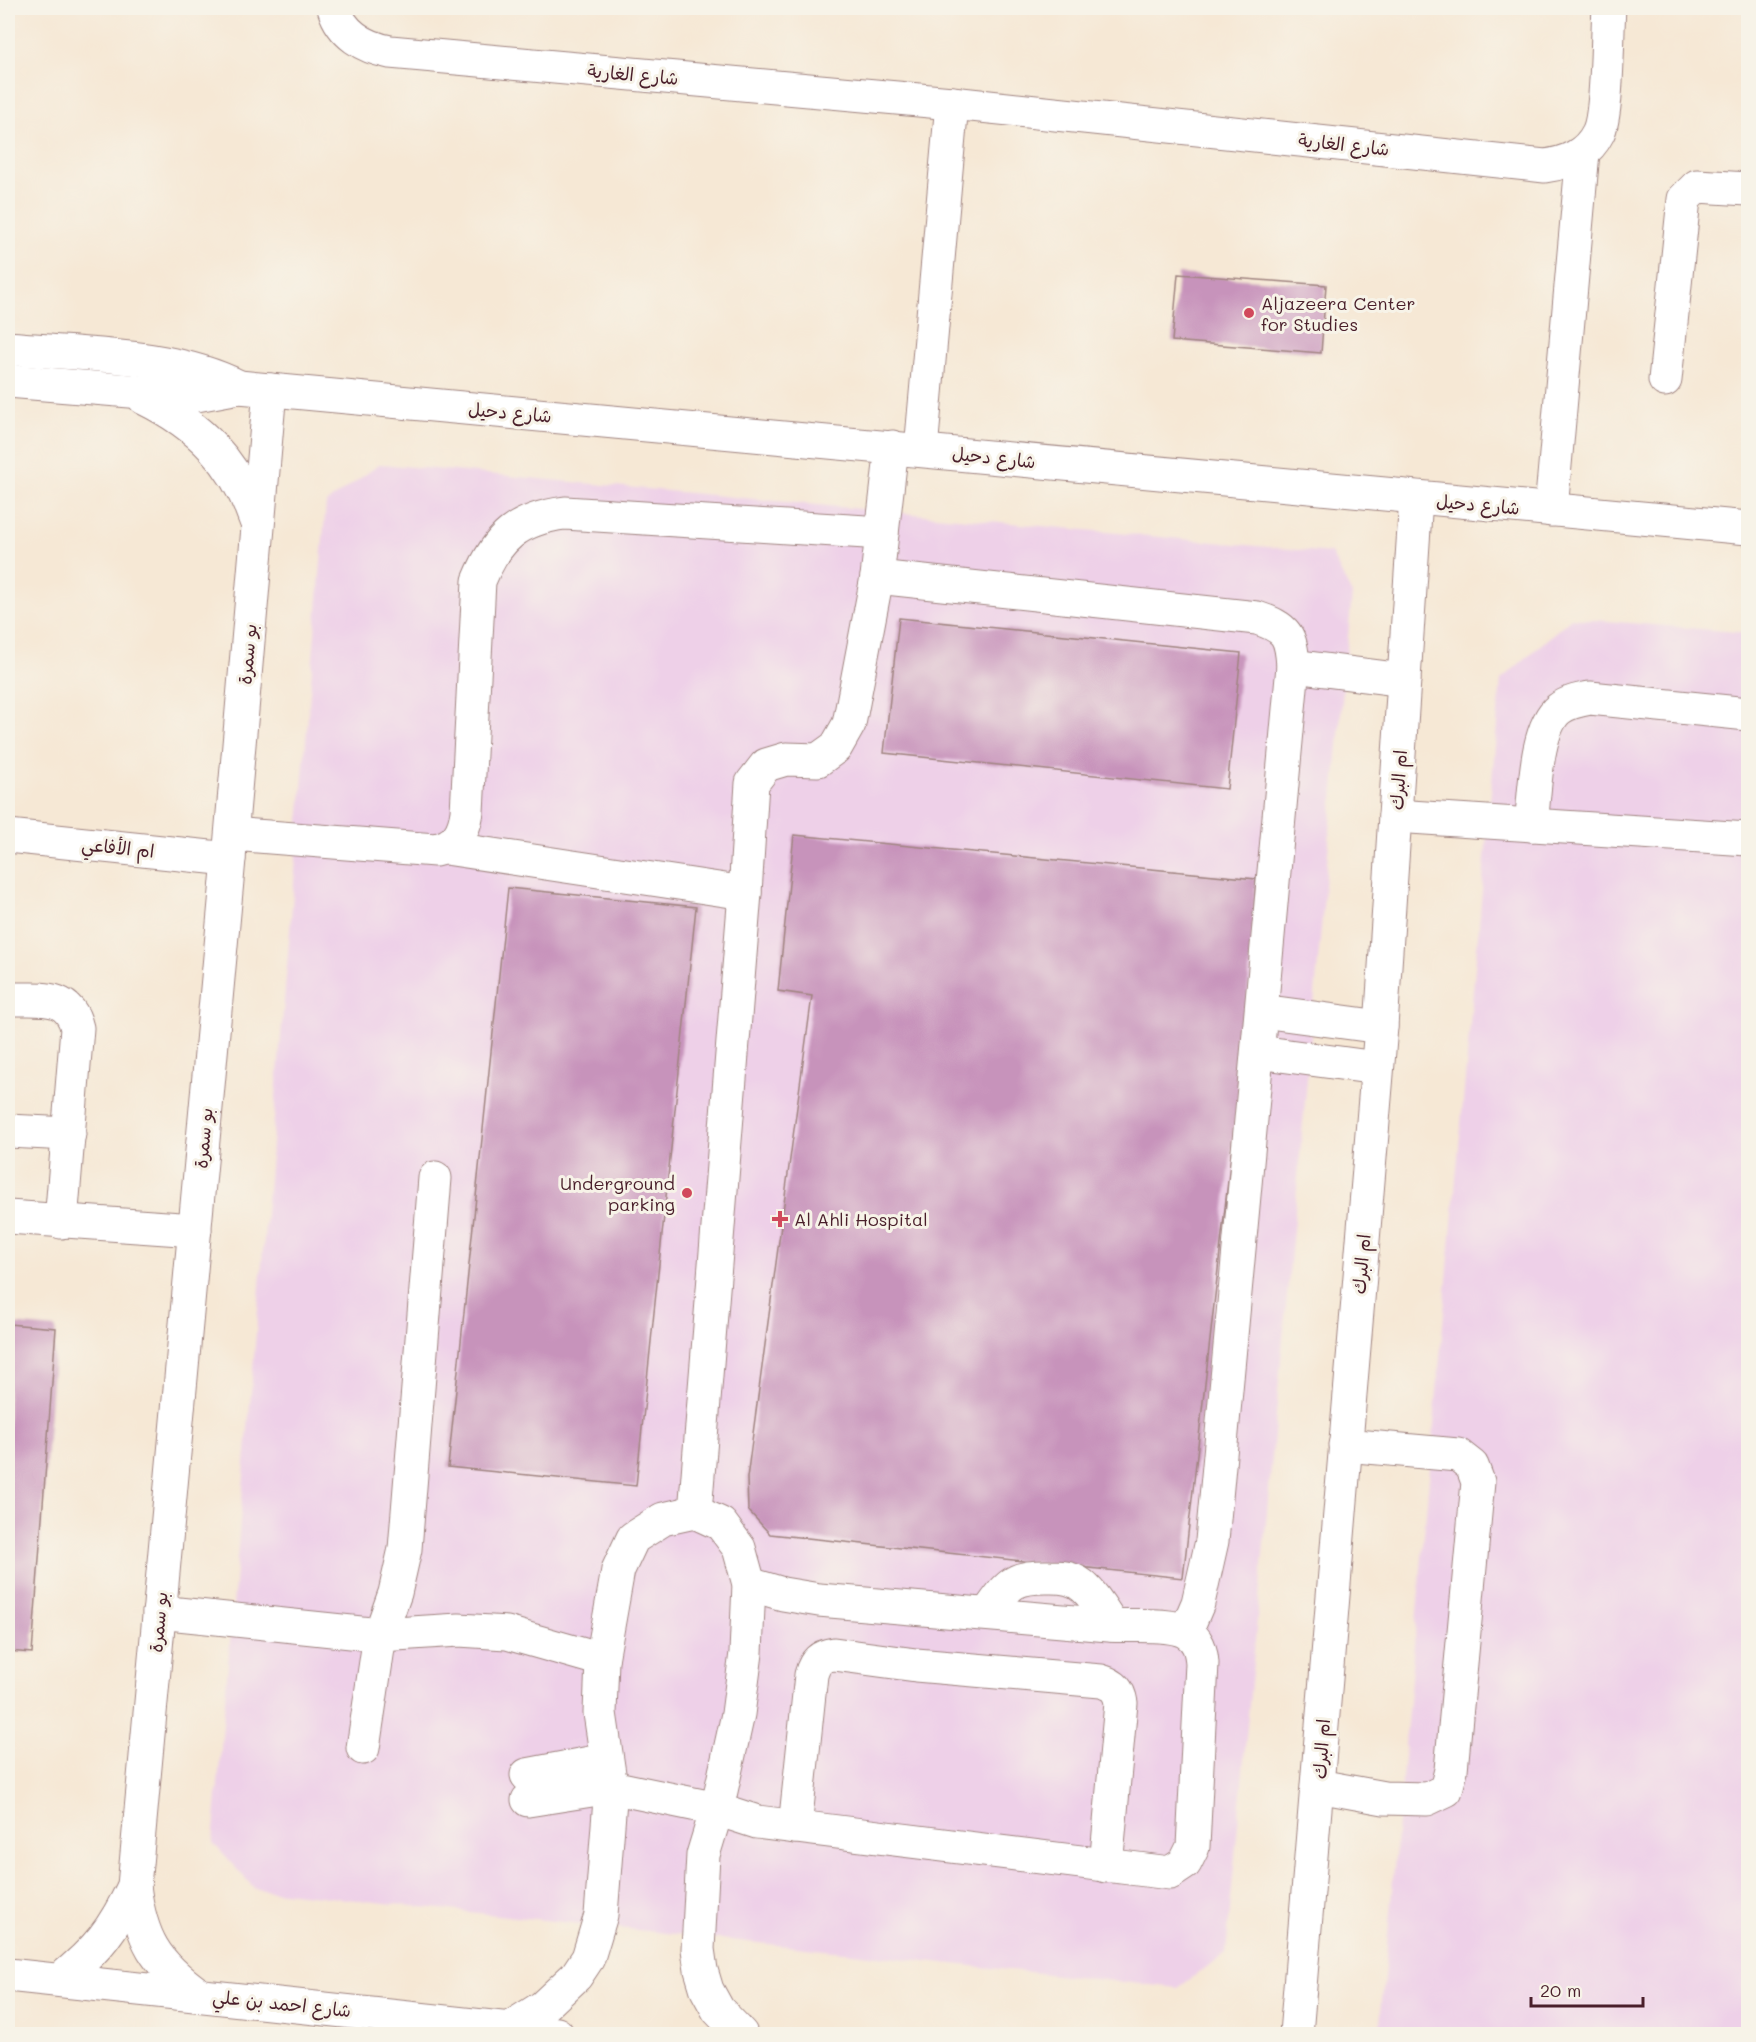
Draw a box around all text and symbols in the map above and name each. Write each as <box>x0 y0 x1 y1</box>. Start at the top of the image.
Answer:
street label: شارع الغارية <box>586 58 680 91</box>
street label: شارع الغارية <box>1297 127 1391 162</box>
place label: Aljazeera Center for Studies <box>1261 291 1416 336</box>
marker: Aljazeera Center for Studies <box>1242 306 1256 320</box>
street label: شارع دحيل <box>467 396 553 429</box>
street label: شارع دحيل <box>951 441 1037 474</box>
street label: شارع دحيل <box>1435 488 1521 521</box>
street label: بو سمرة <box>232 623 262 685</box>
street label: ام البرك <box>1384 749 1415 811</box>
street label: ام الأفاعي <box>80 831 156 868</box>
street label: بو سمرة <box>188 1107 218 1169</box>
place label: Underground parking <box>560 1171 675 1216</box>
marker: Underground parking <box>680 1186 694 1200</box>
place label: Al Ahli Hospital <box>794 1207 928 1231</box>
marker: Al Ahli Hospital <box>771 1210 789 1228</box>
street label: ام البرك <box>1346 1233 1379 1295</box>
street label: بو سمرة <box>143 1591 173 1653</box>
street label: ام البرك <box>1307 1718 1338 1780</box>
scale bar <box>1531 1970 1644 2008</box>
text: 20 m <box>1540 1978 1581 2002</box>
street label: شارع احمد بن علي <box>211 1984 352 2027</box>

